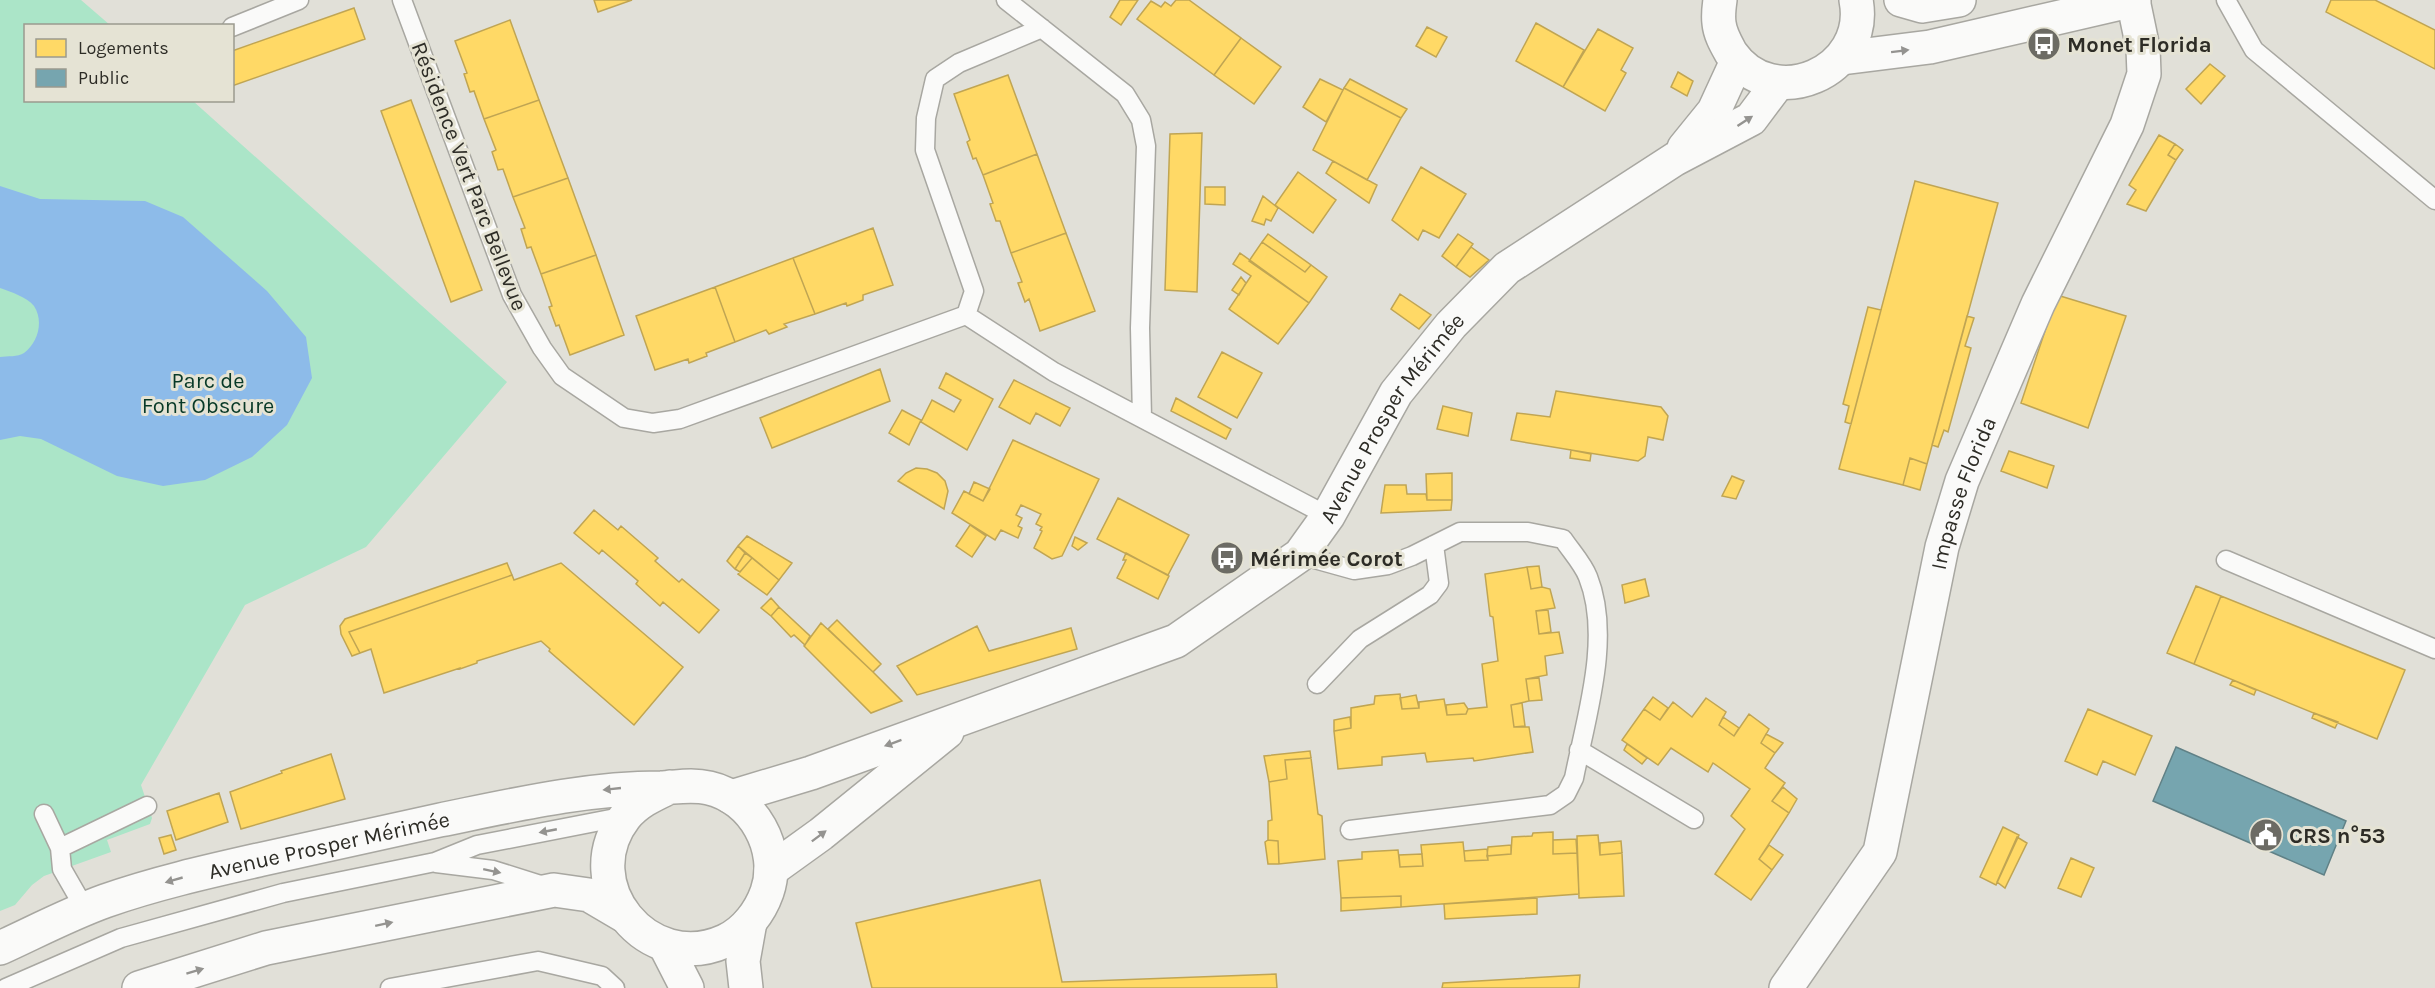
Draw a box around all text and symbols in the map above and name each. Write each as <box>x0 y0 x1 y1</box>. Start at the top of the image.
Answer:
legend <box>24 24 234 102</box>
bus stop icon: Monet Florida <box>2026 26 2062 62</box>
place label: Monet Florida <box>2067 32 2212 58</box>
text: Logements <box>78 37 169 59</box>
street label: Résidence Vert Parc Bellevue <box>406 38 532 314</box>
one-way arrow <box>1891 46 1910 56</box>
text: Public <box>78 67 129 89</box>
one-way arrow <box>1737 116 1754 127</box>
street label: Avenue Prosper Mérimée <box>1315 308 1470 528</box>
park label: Parc de Font Obscure <box>142 368 274 419</box>
street label: Impasse Florida <box>1926 413 2002 572</box>
bus stop icon: Mérimée Corot <box>1209 540 1245 576</box>
place label: Mérimée Corot <box>1250 546 1403 572</box>
one-way arrow <box>884 738 902 748</box>
one-way arrow <box>602 784 621 794</box>
street label: Avenue Prosper Mérimée <box>206 806 452 885</box>
public building icon: CRS n°53 <box>2248 817 2284 853</box>
place label: CRS n°53 <box>2289 823 2385 849</box>
one-way arrow <box>538 827 557 836</box>
one-way arrow <box>810 830 826 842</box>
one-way arrow <box>483 866 502 876</box>
one-way arrow <box>165 876 183 885</box>
one-way arrow <box>375 919 394 928</box>
one-way arrow <box>186 965 204 975</box>

